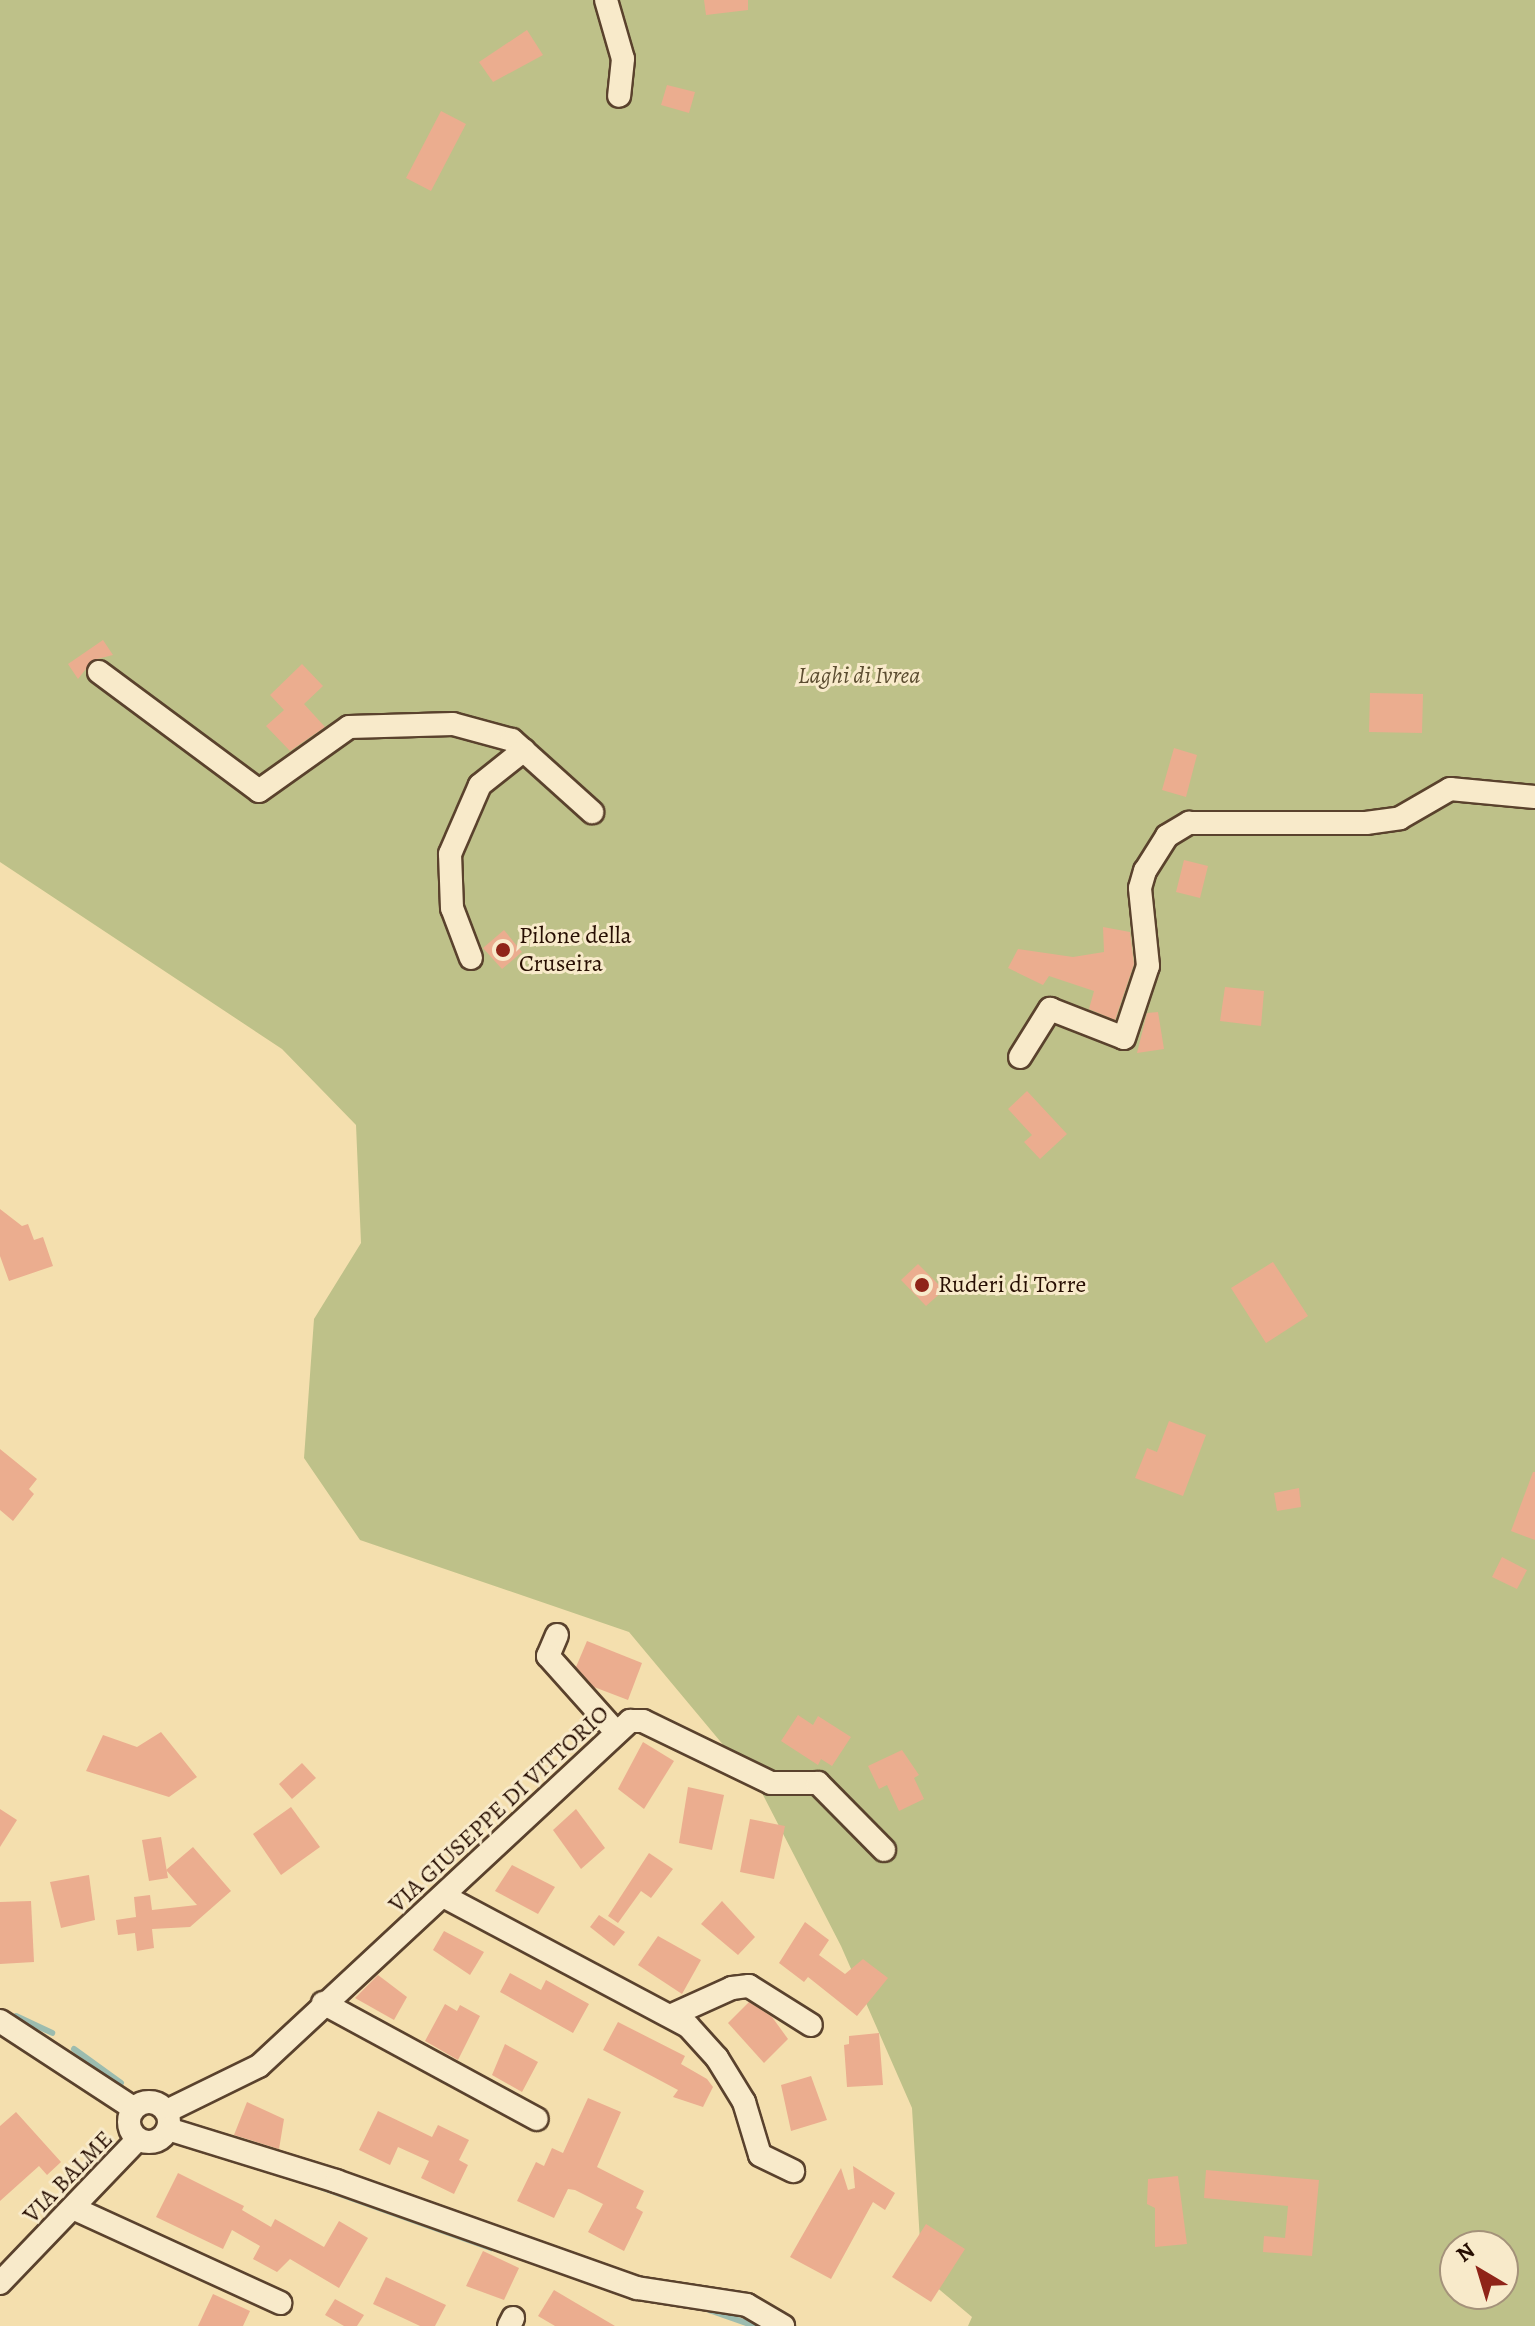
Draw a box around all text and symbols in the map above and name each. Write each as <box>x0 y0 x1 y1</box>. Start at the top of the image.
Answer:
park label: Laghi di Ivrea <box>798 662 920 690</box>
place label: Pilone della Cruseira <box>519 922 632 978</box>
marker: Pilone della Cruseira <box>494 941 512 959</box>
place label: Ruderi di Torre <box>938 1271 1086 1299</box>
marker: Ruderi di Torre <box>913 1276 931 1294</box>
street label: VIA GIUSEPPE DI VITTORIO <box>383 1699 615 1919</box>
street label: VIA BALME <box>17 2125 119 2229</box>
north arrow <box>1439 2230 1519 2310</box>
text: N <box>1450 2236 1481 2269</box>

